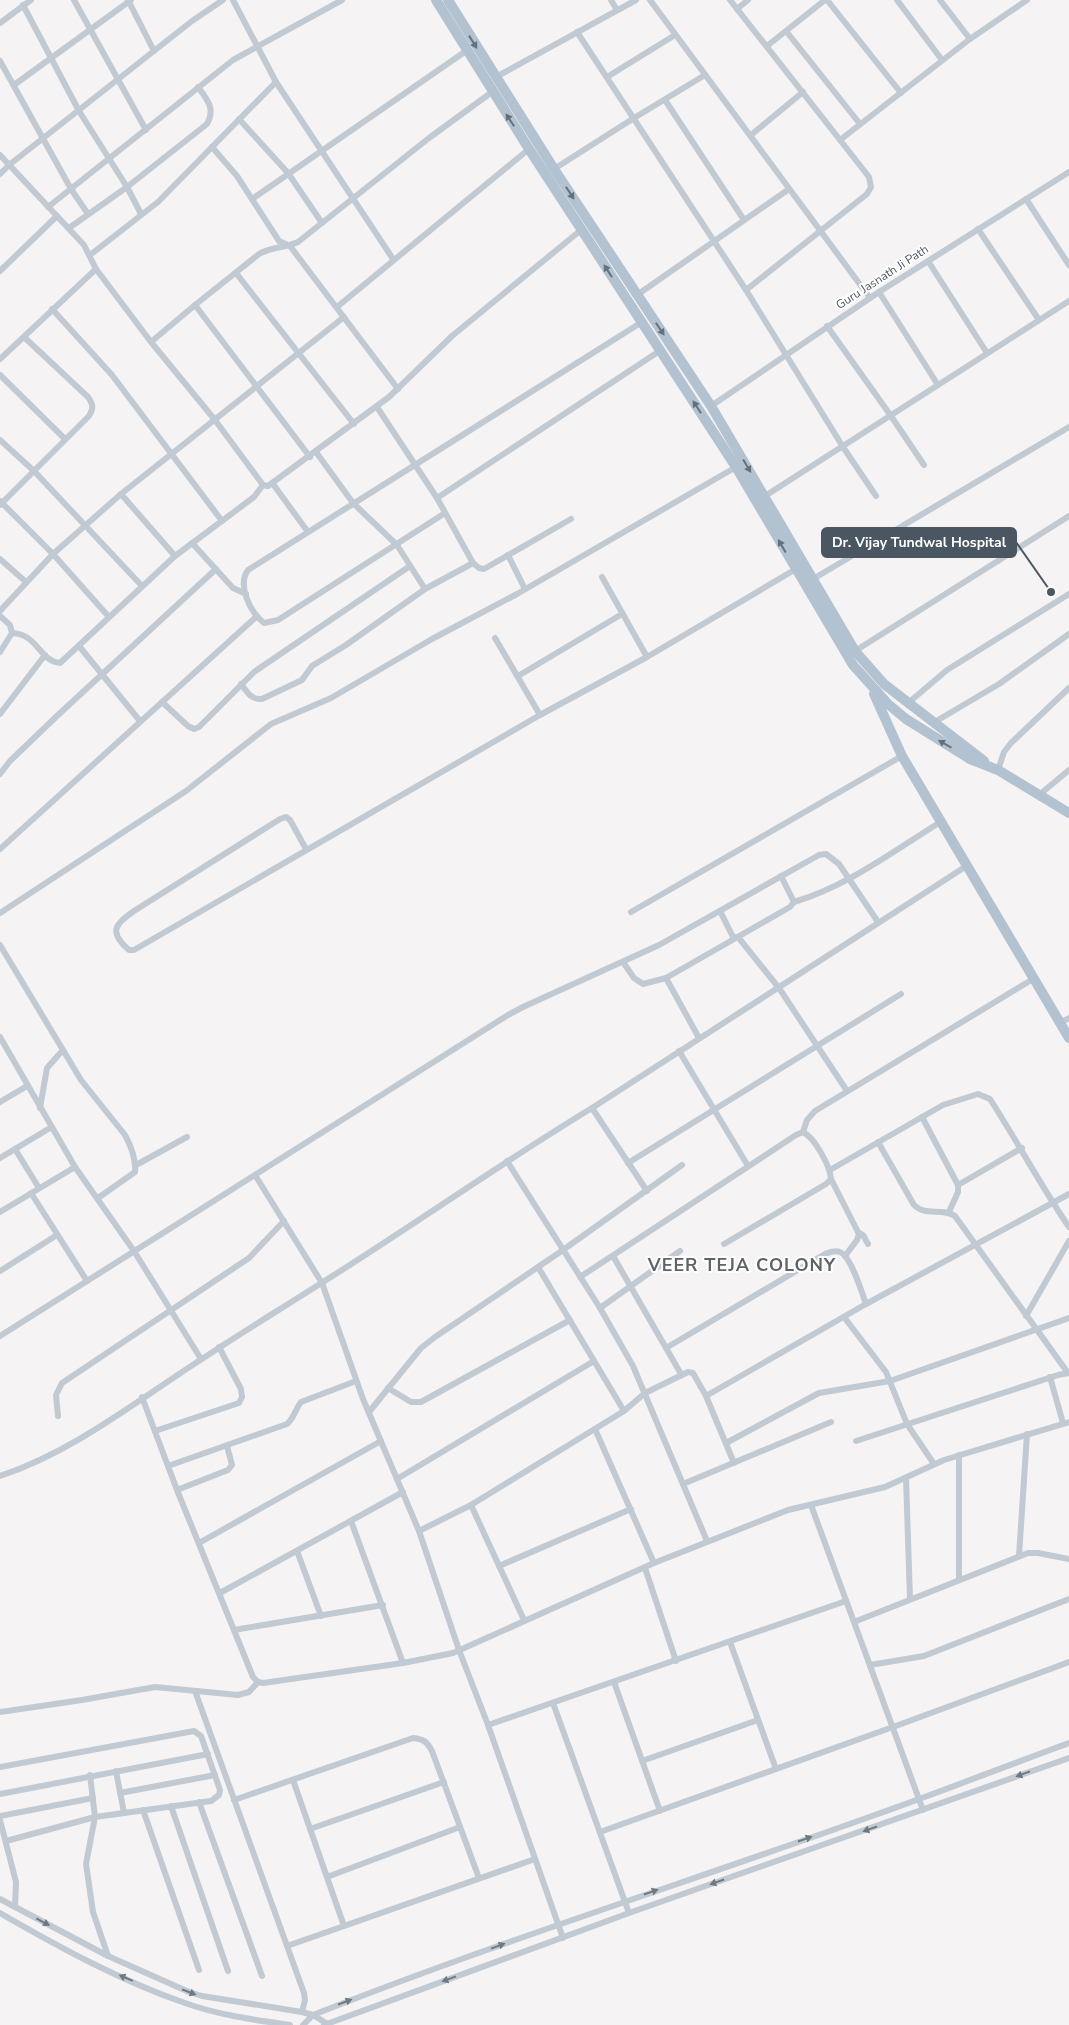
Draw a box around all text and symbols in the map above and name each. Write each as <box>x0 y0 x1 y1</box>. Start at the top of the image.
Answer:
one-way arrow <box>469 35 478 48</box>
one-way arrow <box>505 113 515 127</box>
one-way arrow <box>565 187 575 200</box>
street label: Guru Jasnath Ji Path <box>833 241 931 313</box>
one-way arrow <box>604 264 613 277</box>
one-way arrow <box>655 322 665 335</box>
one-way arrow <box>692 400 702 413</box>
one-way arrow <box>743 459 752 472</box>
callout: Dr. Vijay Tundwal Hospital <box>822 528 1016 557</box>
text: Dr. Vijay Tundwal Hospital <box>832 533 1007 552</box>
one-way arrow <box>777 539 786 552</box>
one-way arrow <box>937 740 952 748</box>
district label: VEER TEJA COLONY <box>647 1253 836 1277</box>
one-way arrow <box>1015 1770 1030 1778</box>
one-way arrow <box>862 1825 877 1833</box>
one-way arrow <box>798 1835 813 1843</box>
one-way arrow <box>709 1879 724 1887</box>
one-way arrow <box>644 1888 659 1895</box>
one-way arrow <box>35 1918 50 1926</box>
one-way arrow <box>491 1942 506 1950</box>
one-way arrow <box>119 1974 133 1982</box>
one-way arrow <box>441 1976 456 1983</box>
one-way arrow <box>182 1988 197 1996</box>
one-way arrow <box>338 1998 353 2005</box>

